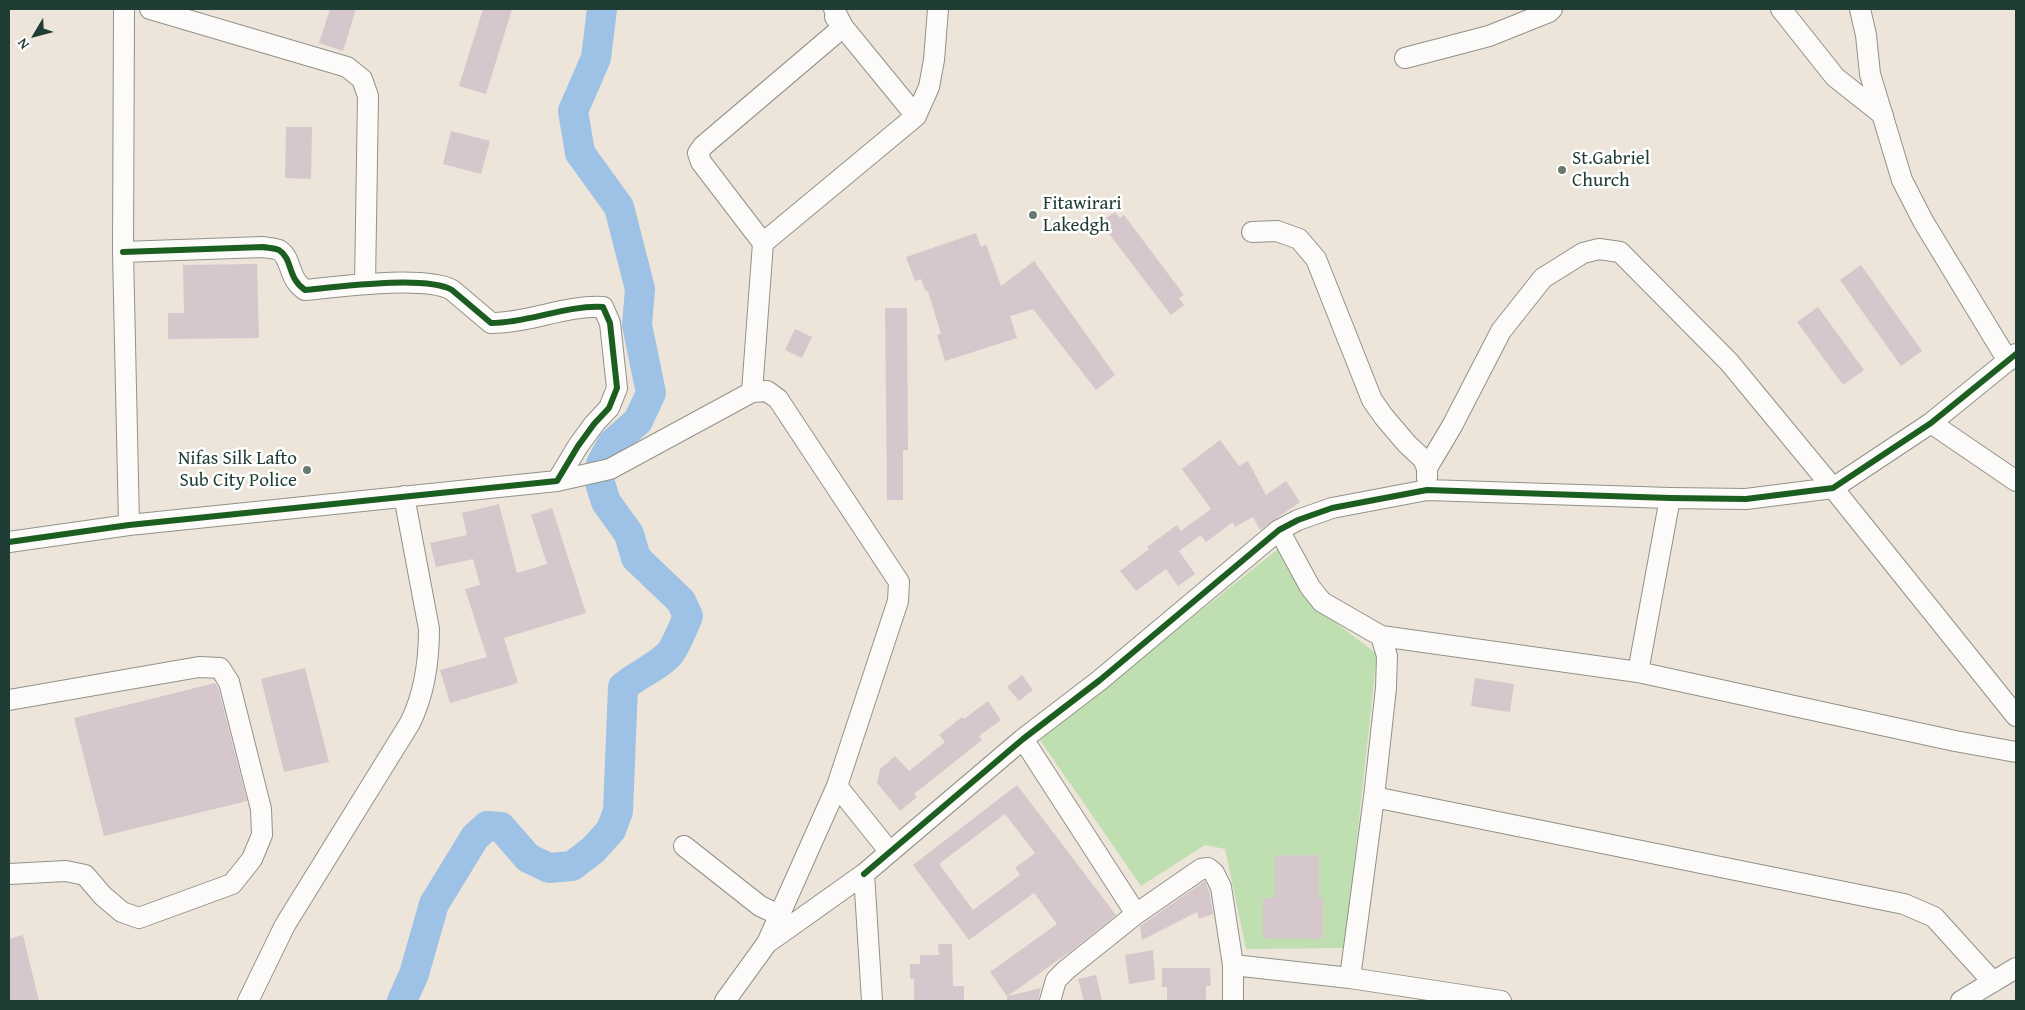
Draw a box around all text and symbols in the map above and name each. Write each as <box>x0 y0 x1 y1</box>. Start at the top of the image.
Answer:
north arrow <box>10 10 60 60</box>
text: N <box>12 34 34 54</box>
place label: St.Gabriel Church <box>1572 148 1650 192</box>
marker: St.Gabriel Church <box>1556 164 1568 176</box>
place label: Fitawirari Lakedgh <box>1043 193 1122 237</box>
marker: Fitawirari Lakedgh <box>1027 209 1039 221</box>
place label: Nifas Silk Lafto Sub City Police <box>178 448 297 492</box>
marker: Nifas Silk Lafto Sub City Police <box>301 464 313 476</box>

